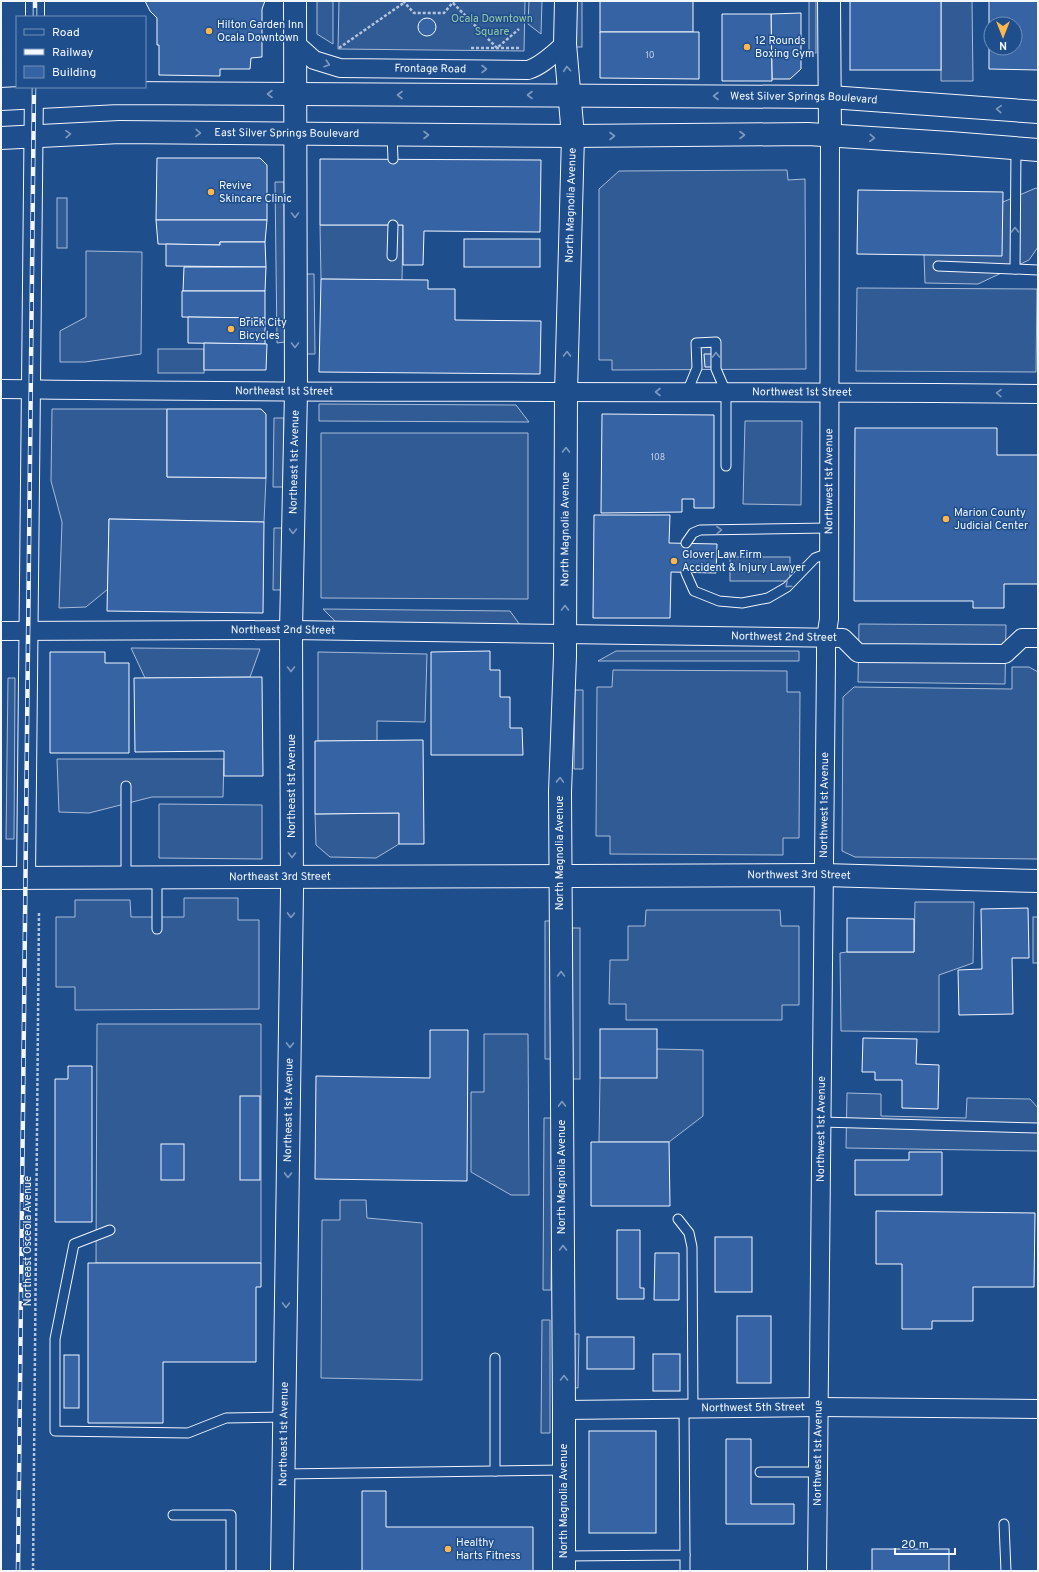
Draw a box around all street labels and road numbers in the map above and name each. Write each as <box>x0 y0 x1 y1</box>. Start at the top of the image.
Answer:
street label: Frontage Road <box>394 62 466 76</box>
street label: West Silver Springs Boulevard <box>730 89 878 107</box>
street label: East Silver Springs Boulevard <box>214 126 359 141</box>
street label: North Magnolia Avenue <box>563 148 580 263</box>
street label: Northeast 1st Street <box>235 384 333 399</box>
street label: Northwest 1st Street <box>752 385 852 400</box>
street label: Northeast 1st Avenue <box>286 410 303 514</box>
street label: Northwest 1st Avenue <box>822 428 836 534</box>
street label: North Magnolia Avenue <box>558 472 573 587</box>
street label: Northeast 2nd Street <box>231 623 335 638</box>
street label: Northwest 2nd Street <box>731 629 837 645</box>
street label: Northeast 1st Avenue <box>285 734 299 838</box>
street label: Northwest 1st Avenue <box>817 752 832 858</box>
street label: North Magnolia Avenue <box>553 796 567 910</box>
street label: Northwest 3rd Street <box>747 868 851 883</box>
street label: Northeast 3rd Street <box>229 870 331 884</box>
street label: Northeast 1st Avenue <box>281 1058 297 1162</box>
street label: Northwest 1st Avenue <box>814 1076 829 1182</box>
street label: North Magnolia Avenue <box>555 1120 569 1234</box>
street label: Northeast Osceola Avenue <box>21 1176 35 1306</box>
street label: Northeast 1st Avenue <box>276 1382 292 1486</box>
street label: Northwest 5th Street <box>701 1400 805 1415</box>
street label: Northwest 1st Avenue <box>811 1400 826 1506</box>
street label: North Magnolia Avenue <box>557 1444 571 1558</box>

